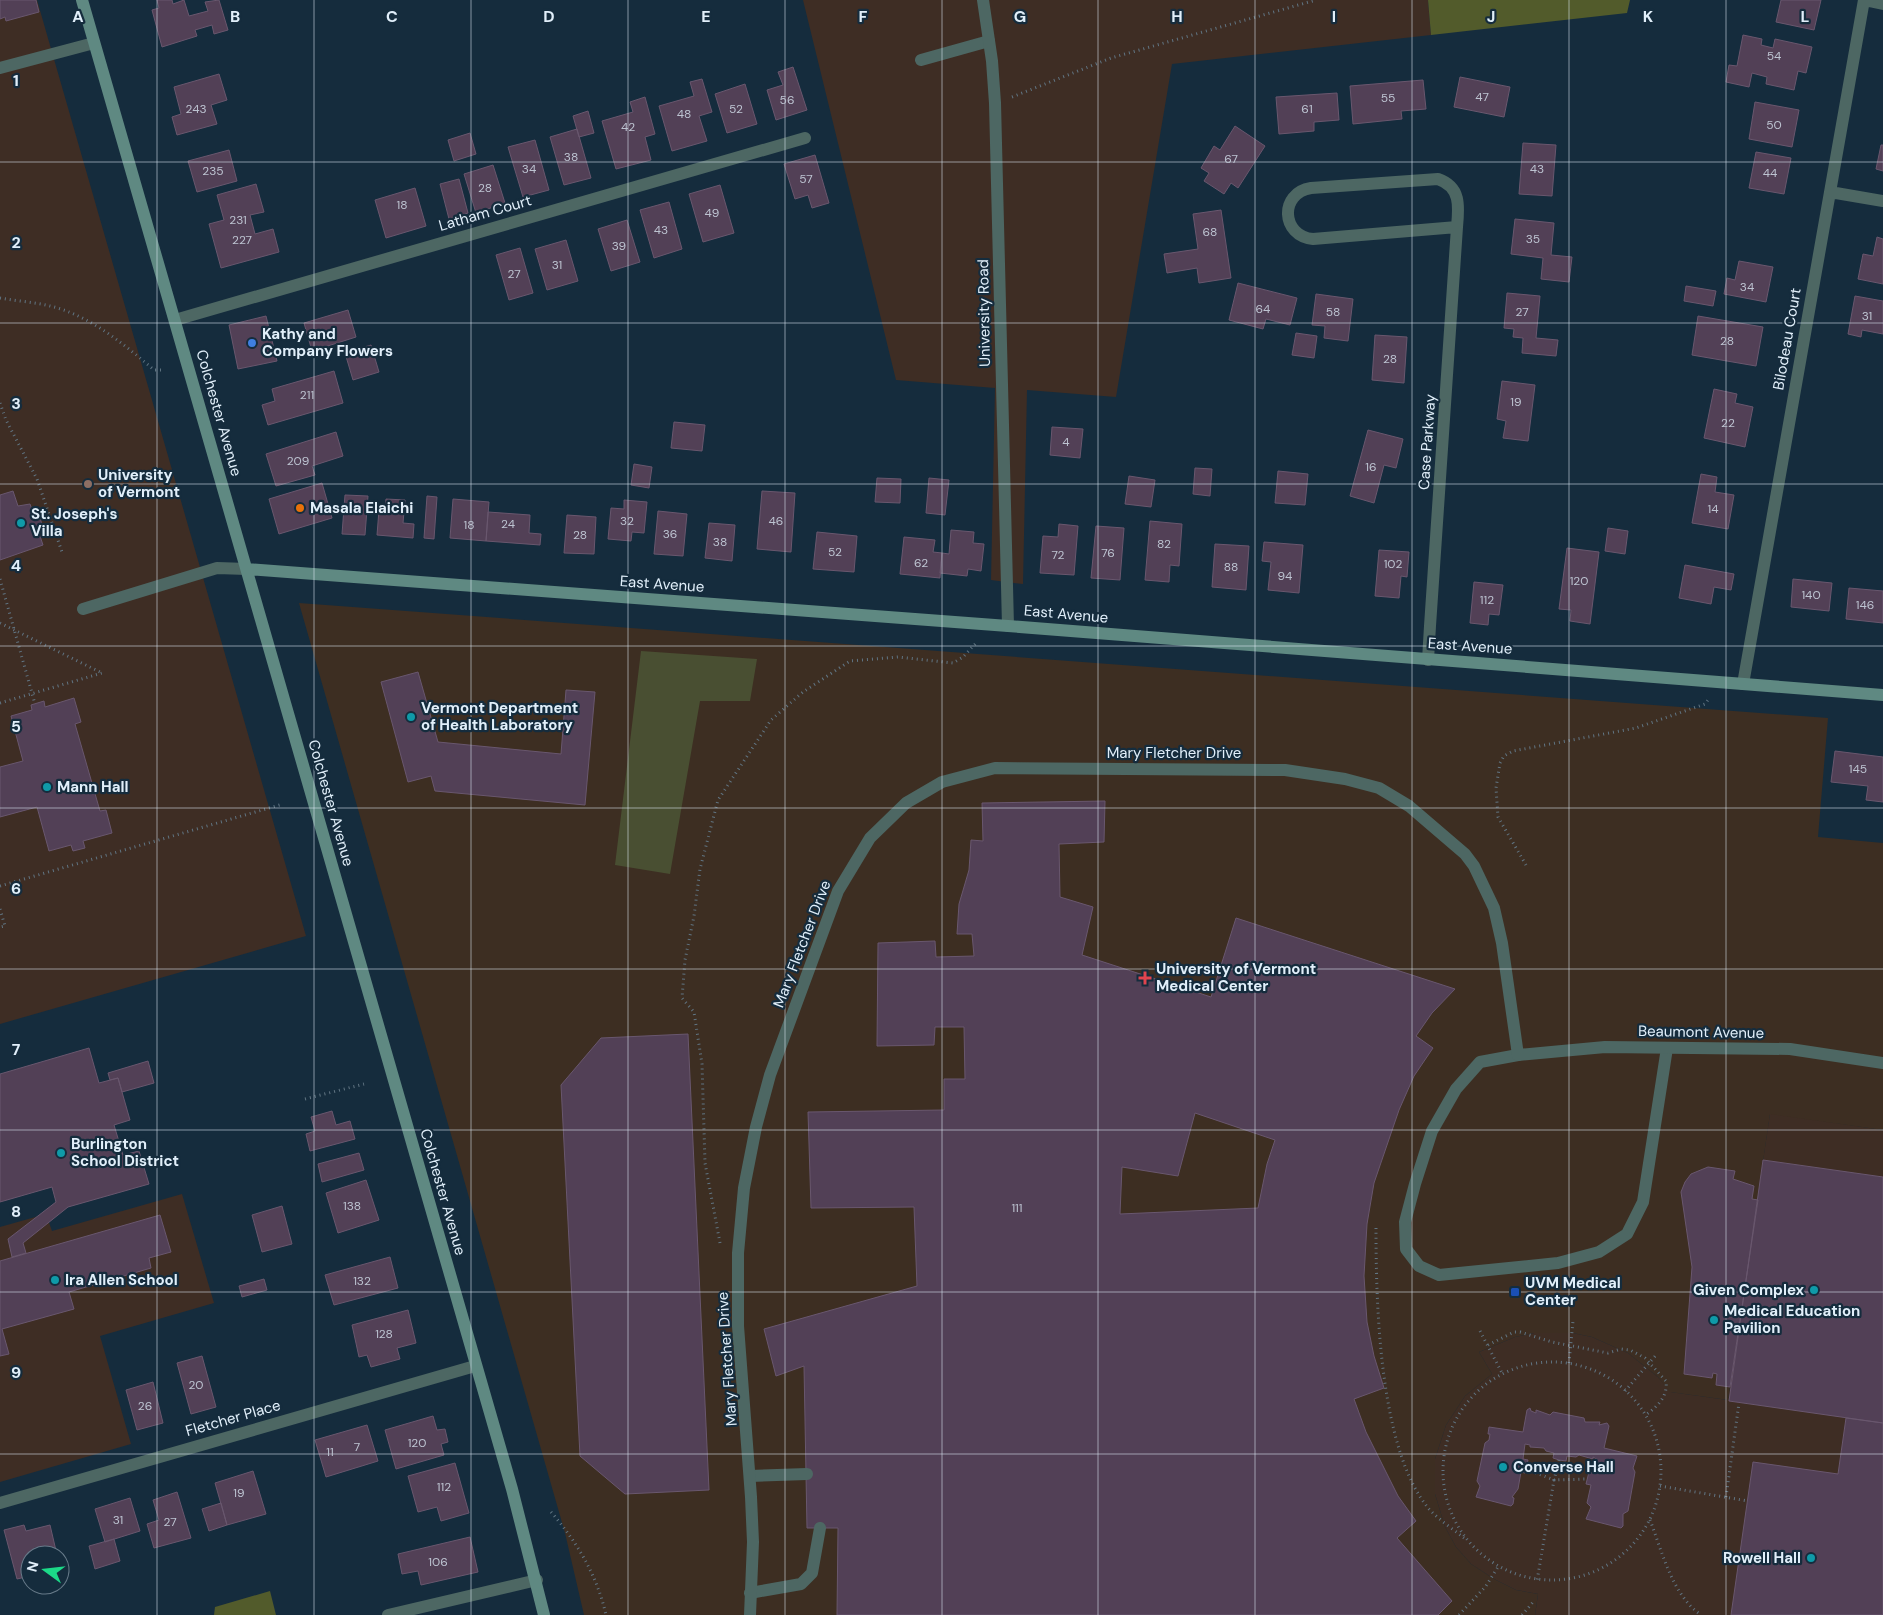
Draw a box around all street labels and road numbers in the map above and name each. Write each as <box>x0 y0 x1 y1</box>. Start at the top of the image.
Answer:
street label: Latham Court <box>436 190 534 236</box>
street label: University Road <box>973 259 995 367</box>
street label: Bilodeau Court <box>1768 286 1806 392</box>
street label: Colchester Avenue <box>191 347 247 479</box>
street label: Case Parkway <box>1414 393 1440 491</box>
street label: East Avenue <box>619 571 705 597</box>
street label: East Avenue <box>1023 600 1109 628</box>
street label: East Avenue <box>1427 633 1513 659</box>
street label: Colchester Avenue <box>303 737 359 869</box>
street label: Mary Fletcher Drive <box>1107 743 1241 763</box>
street label: Mary Fletcher Drive <box>769 878 835 1010</box>
street label: Beaumont Avenue <box>1638 1021 1764 1043</box>
street label: Colchester Avenue <box>415 1126 471 1258</box>
street label: Mary Fletcher Drive <box>712 1291 742 1427</box>
street label: Fletcher Place <box>183 1395 283 1441</box>

